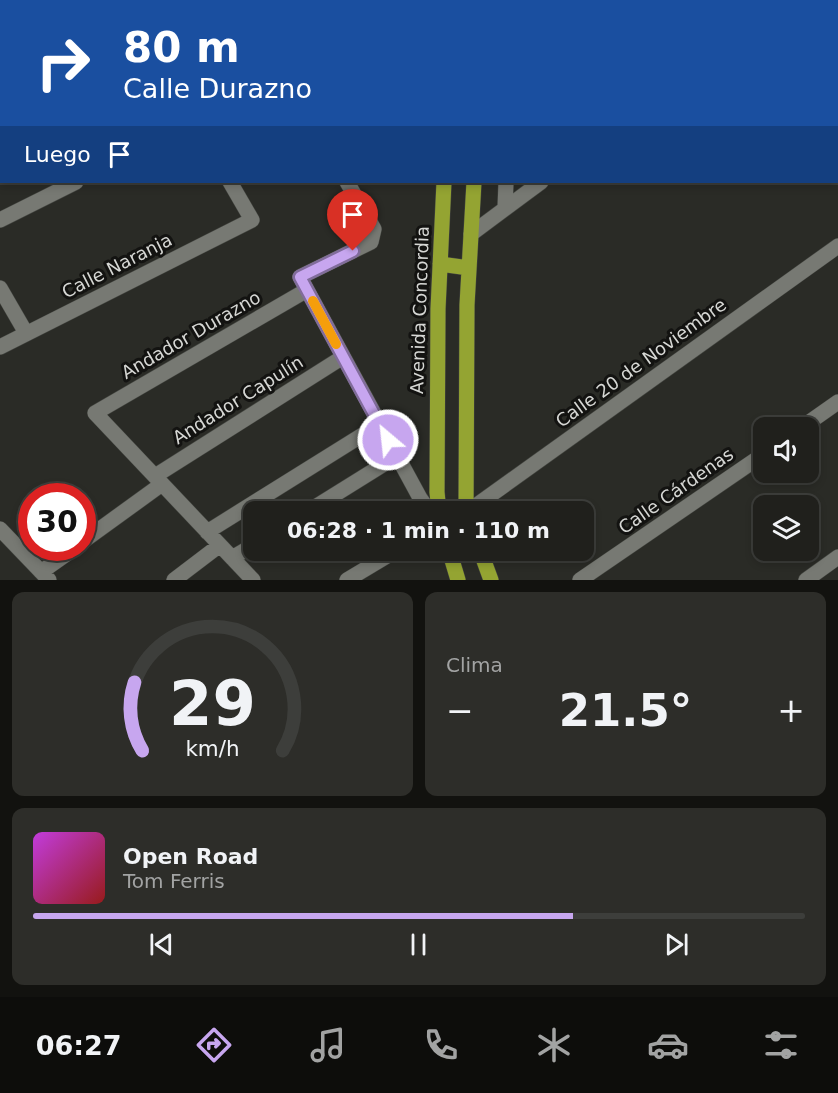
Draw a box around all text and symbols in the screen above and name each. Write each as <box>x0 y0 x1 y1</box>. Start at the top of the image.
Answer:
text: 80 m <box>123 23 240 72</box>
icon: right <box>24 24 102 102</box>
text: Calle Durazno <box>123 73 312 104</box>
icon: arrive <box>103 138 136 171</box>
text: Luego <box>24 142 91 167</box>
pin <box>327 189 378 251</box>
icon: arrive <box>336 198 369 231</box>
street label: Avenida Concordia <box>406 226 433 394</box>
street label: Calle Naranja <box>58 229 175 302</box>
street label: Andador Durazno <box>117 286 264 383</box>
street label: Calle 20 de Noviembre <box>551 294 730 431</box>
street label: Andador Capulín <box>169 351 307 448</box>
position arrow <box>356 408 420 472</box>
map controls <box>753 417 819 561</box>
button: sound <box>753 417 819 483</box>
street label: Calle Cárdenas <box>614 443 737 538</box>
speed limit sign: 30 <box>18 483 96 561</box>
button: layers <box>753 495 819 561</box>
text: 06:28 · 1 min · 110 m <box>287 518 550 543</box>
text: Clima <box>446 653 503 677</box>
text: 29 <box>169 667 256 740</box>
text: 21.5° <box>559 684 692 737</box>
text: − <box>446 691 474 730</box>
text: + <box>777 691 805 730</box>
text: km/h <box>185 736 240 761</box>
text: Open Road <box>123 844 258 869</box>
text: Tom Ferris <box>123 869 225 893</box>
icon: previous <box>145 928 178 961</box>
icon: pause <box>402 928 435 961</box>
icon: next <box>660 928 693 961</box>
icon: directions <box>193 1024 235 1066</box>
icon: music <box>307 1024 349 1066</box>
icon: phone <box>420 1024 462 1066</box>
icon: climate <box>533 1024 575 1066</box>
icon: car <box>647 1024 689 1066</box>
icon: filters <box>760 1024 802 1066</box>
text: 06:27 <box>36 1030 122 1061</box>

